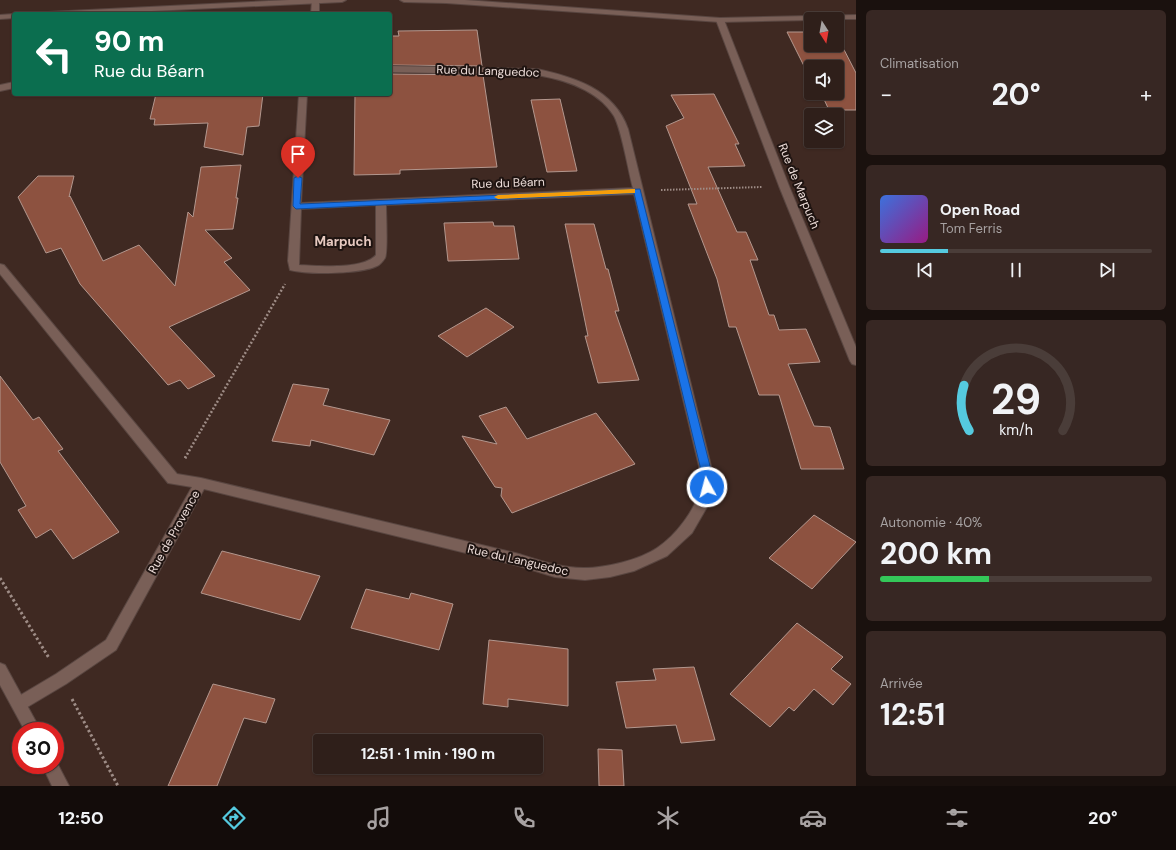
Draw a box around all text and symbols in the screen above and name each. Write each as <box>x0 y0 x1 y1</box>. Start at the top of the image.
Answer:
north arrow <box>804 12 844 52</box>
map controls <box>804 12 844 148</box>
text: 90 m <box>94 23 164 60</box>
icon: left <box>28 28 80 80</box>
text: Climatisation <box>880 55 959 72</box>
text: Rue du Béarn <box>94 59 204 83</box>
button: sound <box>804 60 844 100</box>
street label: Rue du Languedoc <box>436 61 540 81</box>
text: 20° <box>991 75 1041 114</box>
text: − <box>880 80 892 109</box>
text: + <box>1140 80 1152 109</box>
button: layers <box>804 108 844 148</box>
pin <box>281 137 315 178</box>
street label: Rue de Marpuch <box>775 141 823 231</box>
icon: arrive <box>287 143 309 165</box>
street label: Rue du Béarn <box>471 174 545 192</box>
text: Open Road <box>940 200 1020 220</box>
text: Tom Ferris <box>940 220 1002 237</box>
district label: Marpuch <box>315 233 371 250</box>
icon: previous <box>914 259 936 281</box>
icon: pause <box>1005 259 1027 281</box>
icon: next <box>1096 259 1118 281</box>
text: 29 <box>991 373 1041 427</box>
text: km/h <box>999 421 1033 439</box>
position arrow <box>686 466 728 508</box>
street label: Rue de Provence <box>144 487 204 577</box>
text: Autonomie · 40% <box>880 514 982 531</box>
text: 200 km <box>880 534 992 573</box>
street label: Rue du Languedoc <box>466 541 570 579</box>
text: Arrivée <box>880 675 923 692</box>
text: 12:51 <box>880 695 945 734</box>
speed limit sign: 30 <box>12 722 64 774</box>
text: 12:51 · 1 min · 190 m <box>361 744 495 764</box>
icon: directions <box>220 804 248 832</box>
icon: music <box>365 804 393 832</box>
icon: phone <box>510 804 538 832</box>
icon: climate <box>654 804 682 832</box>
icon: car <box>799 804 827 832</box>
icon: filters <box>943 804 971 832</box>
text: 12:50 <box>58 806 104 830</box>
text: 20° <box>1088 806 1118 830</box>

